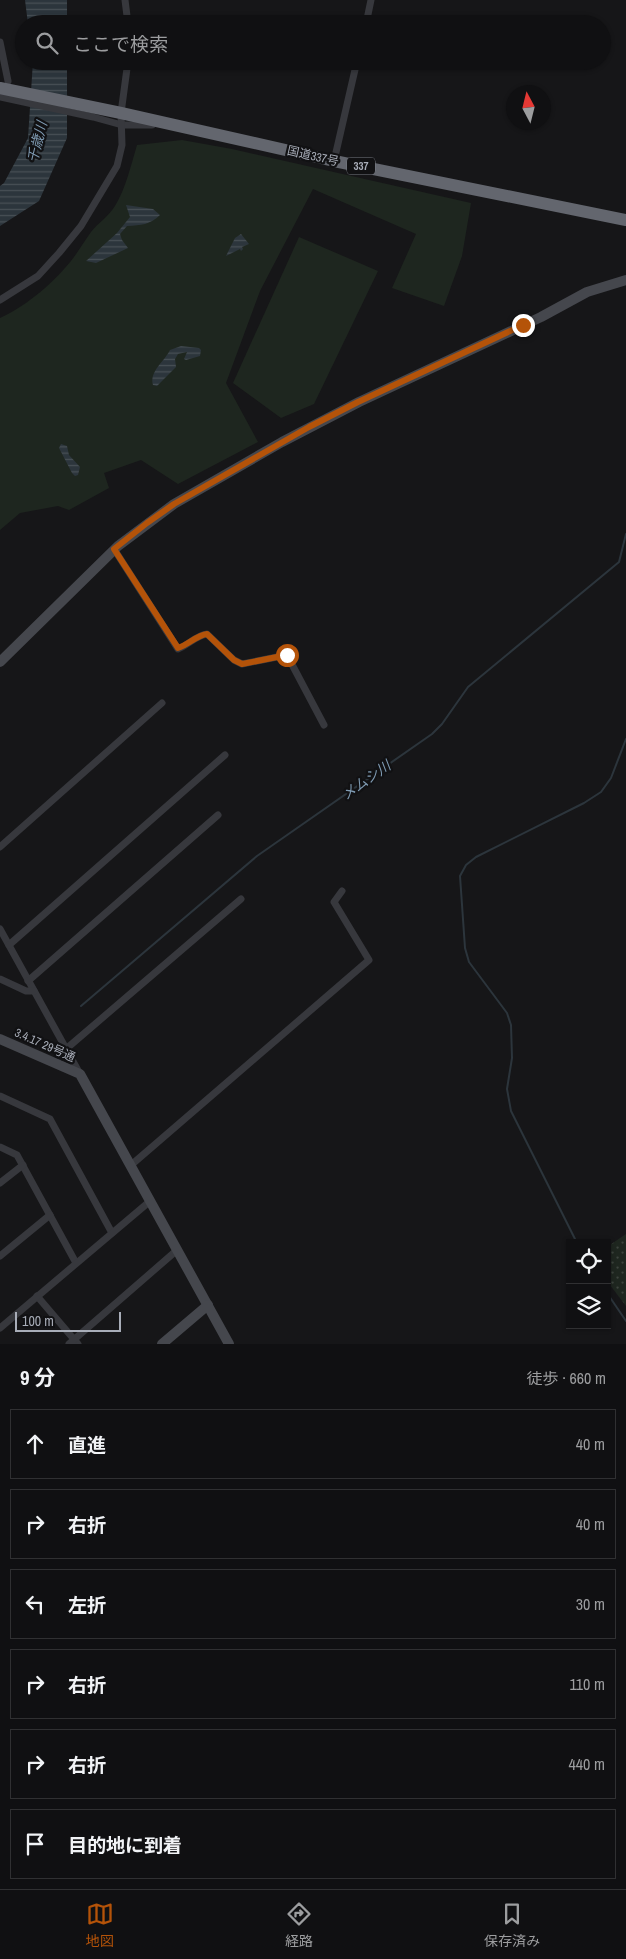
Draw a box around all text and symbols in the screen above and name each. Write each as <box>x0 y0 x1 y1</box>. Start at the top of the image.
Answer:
search box <box>15 15 611 70</box>
icon: search <box>33 29 61 57</box>
text: ここで検索 <box>73 31 168 57</box>
north arrow <box>506 85 551 130</box>
water label: 千歳川 <box>23 118 51 165</box>
street label: 国道337号 <box>286 142 340 170</box>
road number: 337 <box>347 158 375 175</box>
route end <box>512 314 535 337</box>
route start <box>276 644 299 667</box>
water label: メムシ川 <box>338 755 396 803</box>
street label: 3.4.17 29号通 <box>12 1024 78 1066</box>
map controls <box>566 1239 611 1329</box>
button: locate <box>566 1239 611 1284</box>
button: layers <box>566 1284 611 1329</box>
scale bar <box>15 1309 121 1332</box>
text: 100 m <box>22 1312 54 1330</box>
text: 9 分 <box>20 1363 55 1392</box>
text: 徒歩 · 660 m <box>527 1367 606 1389</box>
icon: ahead <box>21 1430 49 1458</box>
text: 直進 <box>68 1432 106 1458</box>
text: 40 m <box>576 1433 605 1455</box>
icon: right <box>21 1510 49 1538</box>
text: 右折 <box>68 1512 106 1538</box>
text: 40 m <box>576 1513 605 1535</box>
icon: left <box>21 1590 49 1618</box>
text: 左折 <box>68 1592 106 1618</box>
text: 30 m <box>576 1593 605 1615</box>
icon: right <box>21 1670 49 1698</box>
text: 右折 <box>68 1672 106 1698</box>
text: 110 m <box>569 1673 605 1695</box>
icon: right <box>21 1750 49 1778</box>
text: 右折 <box>68 1752 106 1778</box>
text: 440 m <box>569 1753 605 1775</box>
icon: arrive <box>21 1830 49 1858</box>
text: 目的地に到着 <box>68 1832 182 1858</box>
tab: 地図 <box>86 1900 114 1950</box>
tab: 経路 <box>285 1900 313 1950</box>
tab: 保存済み <box>484 1900 540 1950</box>

